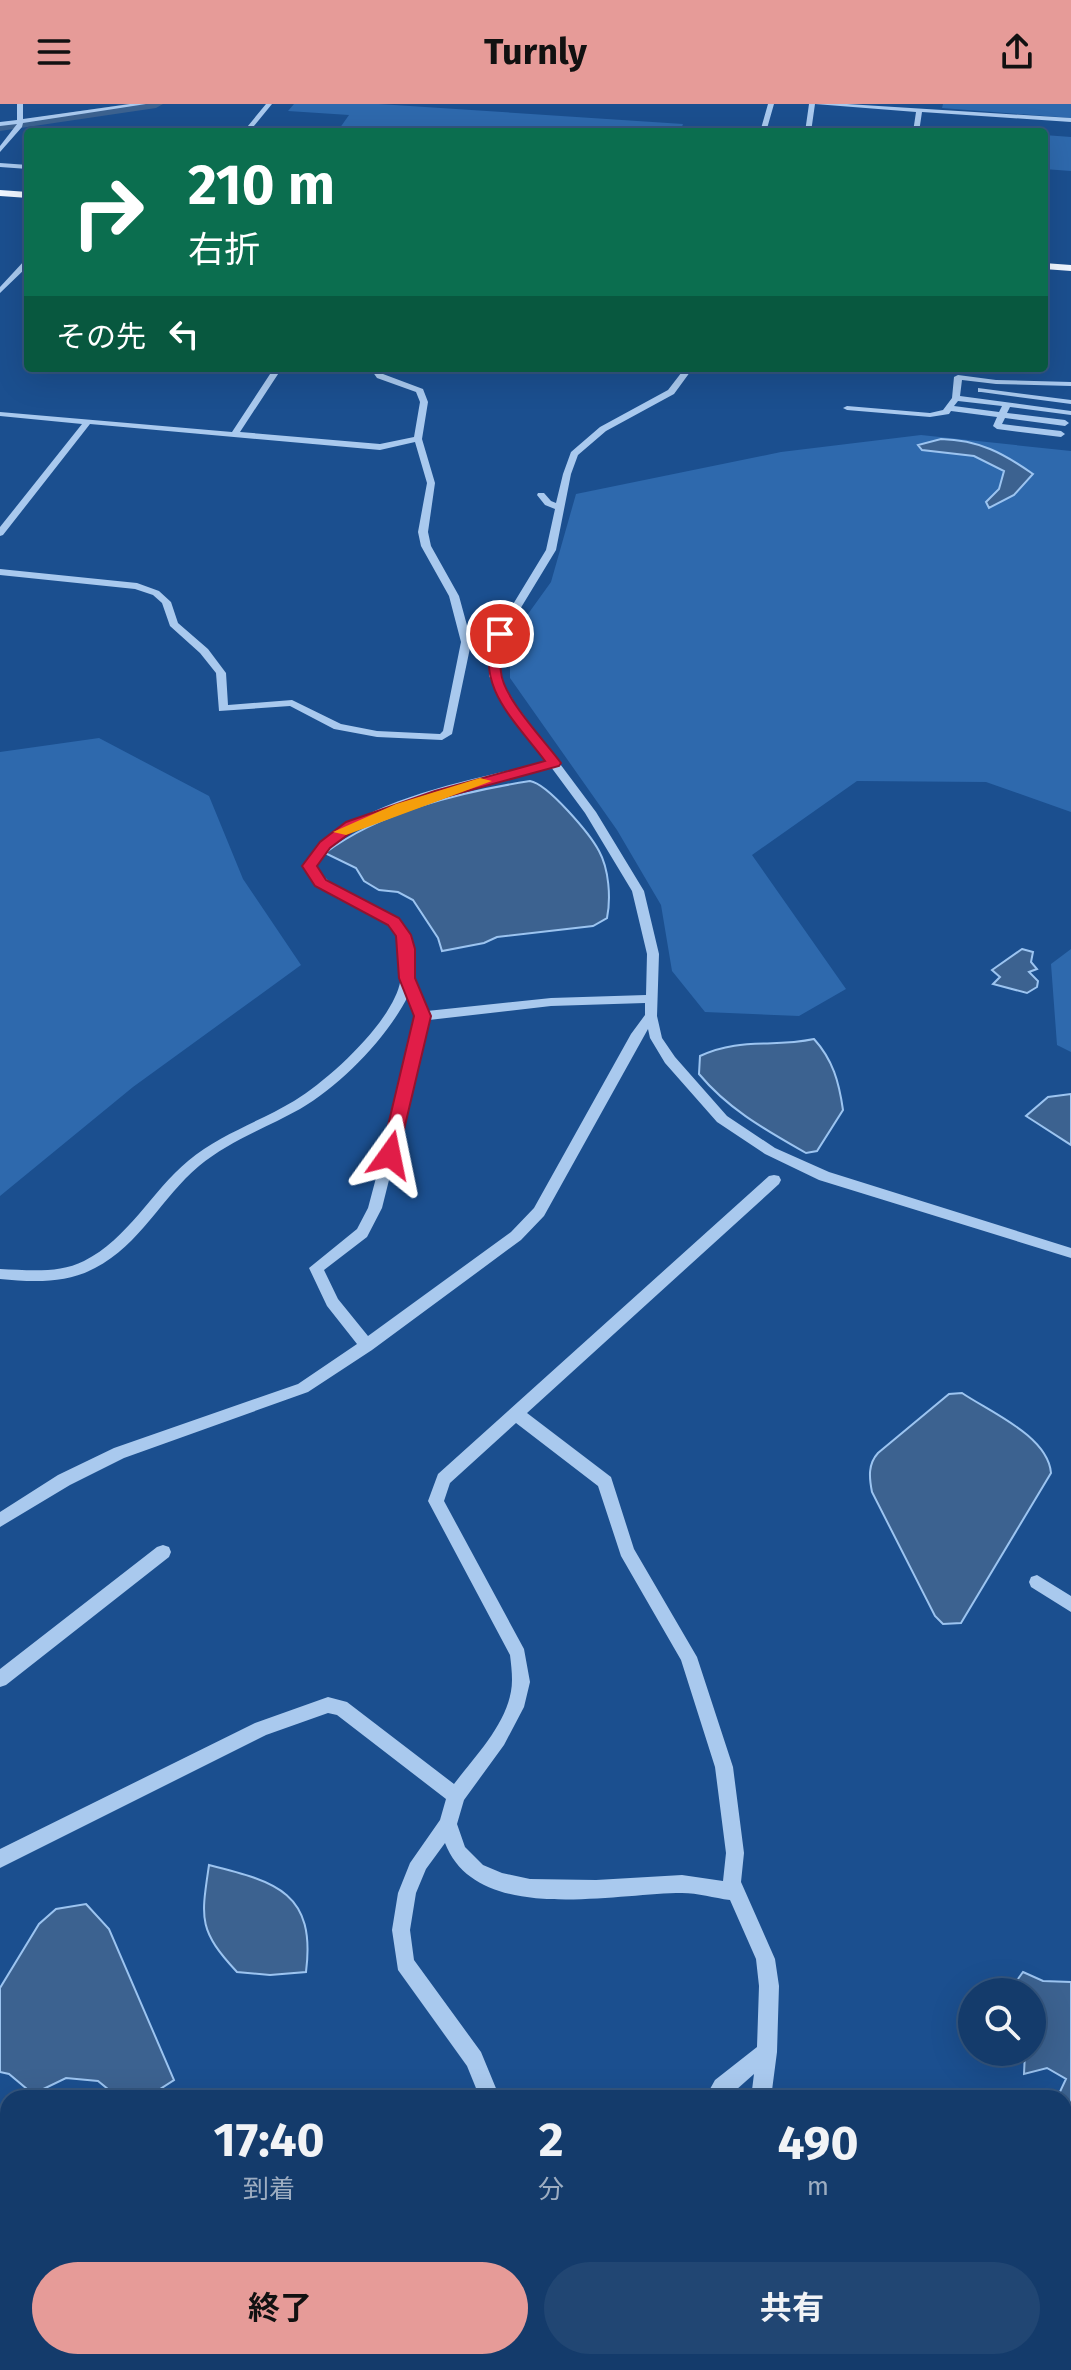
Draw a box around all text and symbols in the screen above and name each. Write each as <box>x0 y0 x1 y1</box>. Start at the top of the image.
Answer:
icon: menu <box>32 30 76 74</box>
text: Turnly <box>484 30 587 74</box>
icon: share <box>995 30 1039 74</box>
text: 210 m <box>188 152 335 219</box>
icon: right <box>56 160 160 264</box>
text: 右折 <box>188 228 260 272</box>
icon: left <box>162 312 206 356</box>
text: その先 <box>56 319 146 355</box>
pin <box>466 600 534 668</box>
icon: arrive <box>478 612 522 656</box>
position arrow <box>348 1113 432 1197</box>
map controls <box>958 1978 1046 2066</box>
button: search <box>958 1978 1046 2066</box>
text: 17:40 <box>213 2111 325 2169</box>
text: 2 <box>539 2111 563 2169</box>
text: 490 <box>777 2114 859 2172</box>
text: m <box>807 2171 829 2202</box>
text: 到着 <box>243 2174 295 2205</box>
text: 分 <box>538 2174 564 2205</box>
button: 終了 <box>32 2262 528 2354</box>
button: 共有 <box>544 2262 1040 2354</box>

